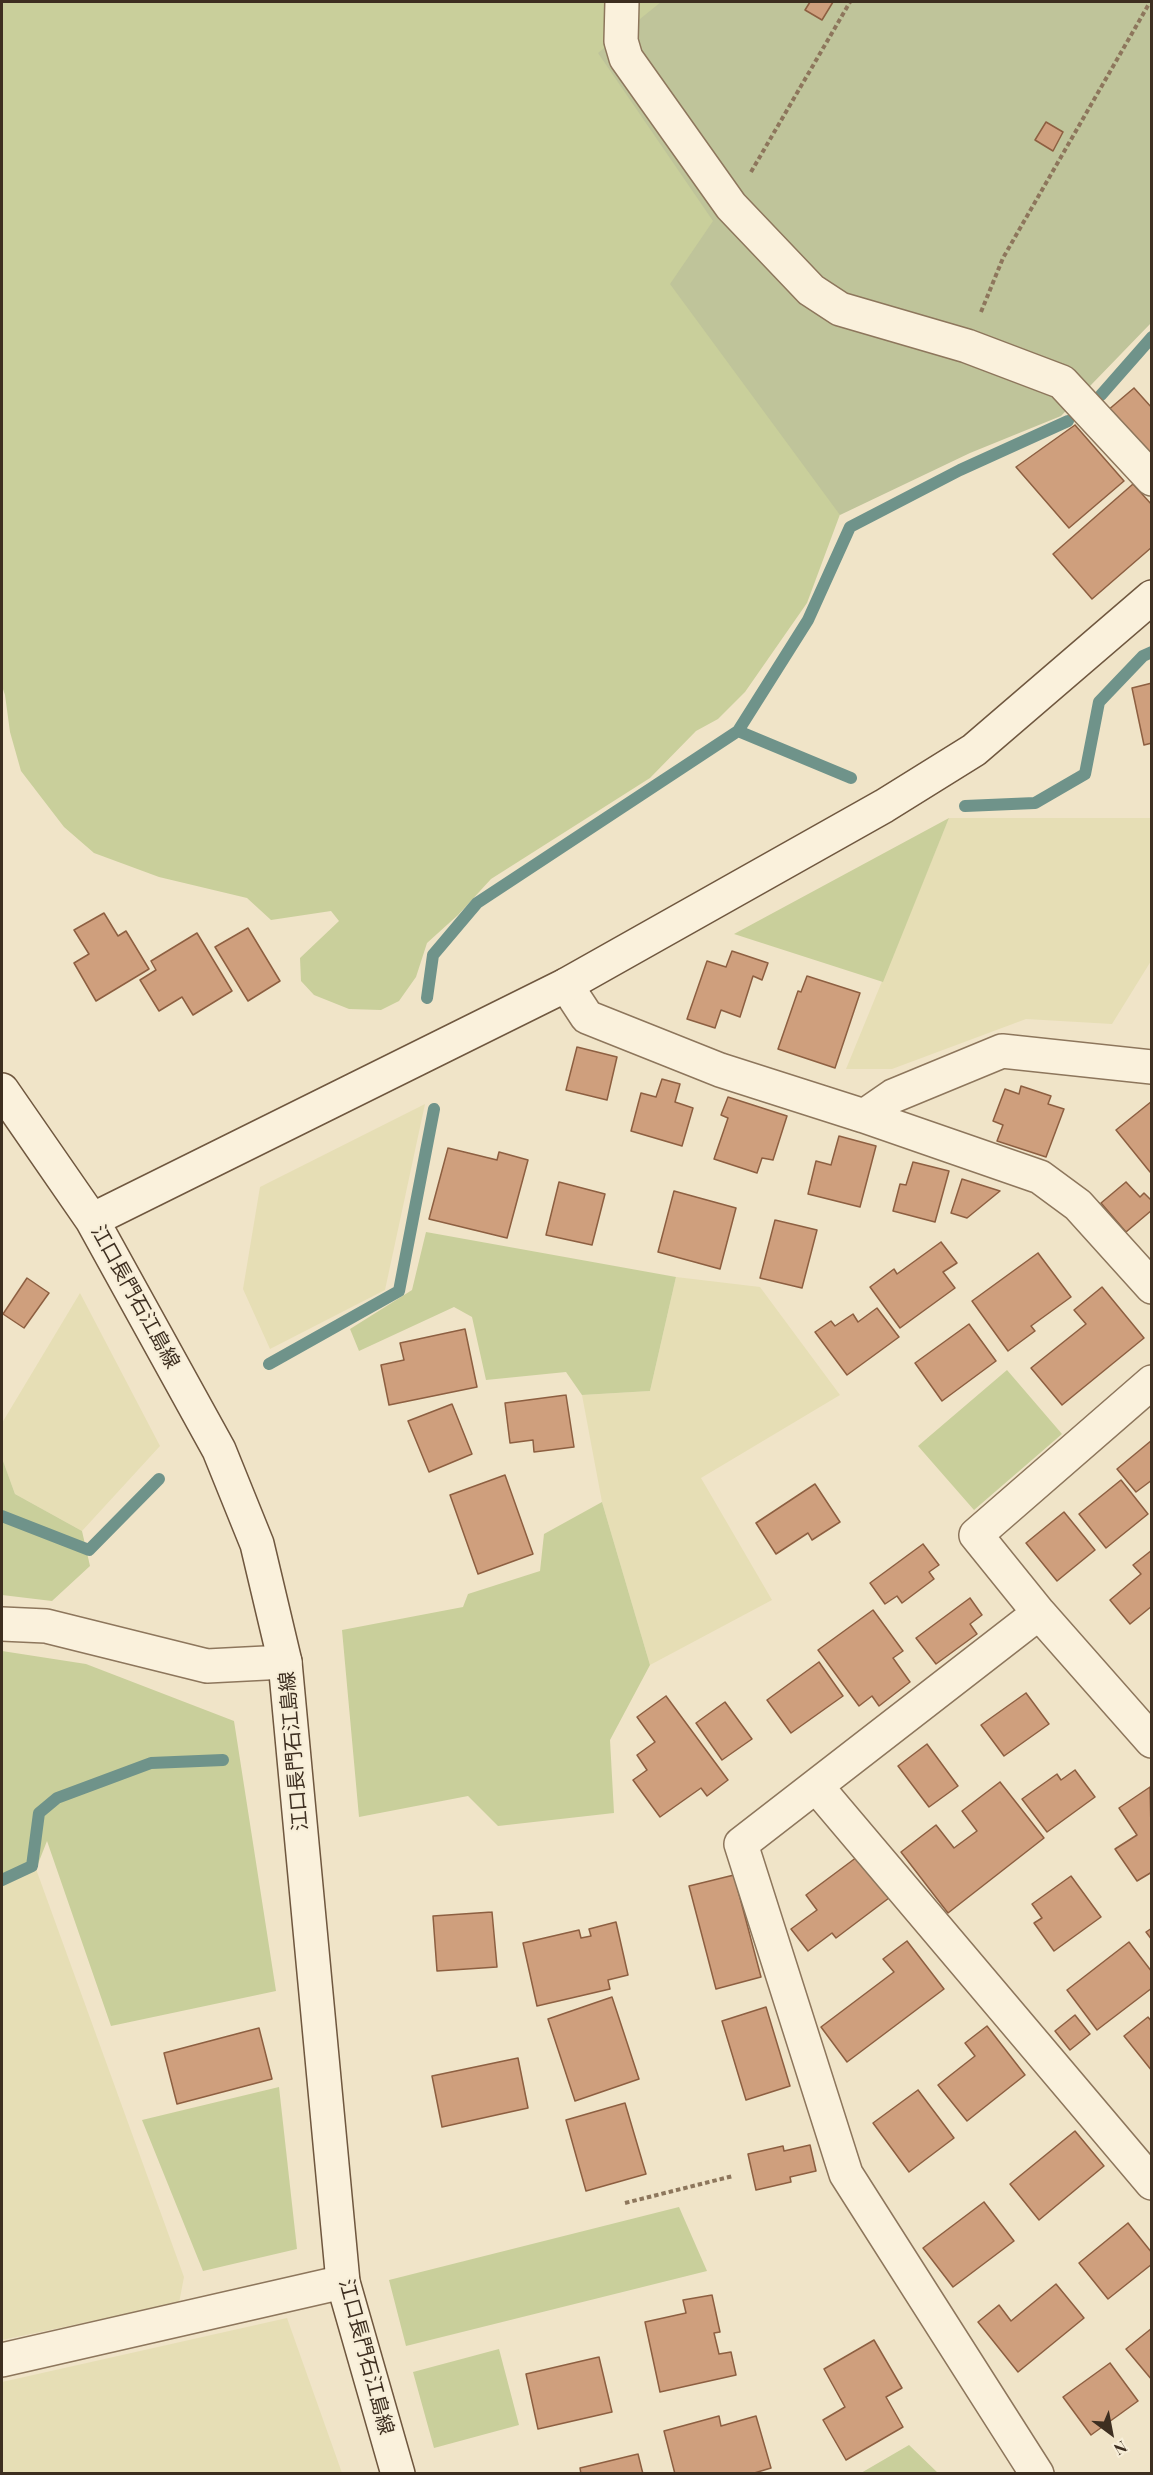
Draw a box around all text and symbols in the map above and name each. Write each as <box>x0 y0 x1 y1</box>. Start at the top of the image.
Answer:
street label: 江口長門石江島線 <box>86 1221 184 1373</box>
street label: 江口長門石江島線 <box>275 1670 313 1832</box>
street label: 江口長門石江島線 <box>334 2277 398 2437</box>
north arrow <box>1081 2403 1141 2463</box>
text: N <box>1110 2437 1131 2461</box>

